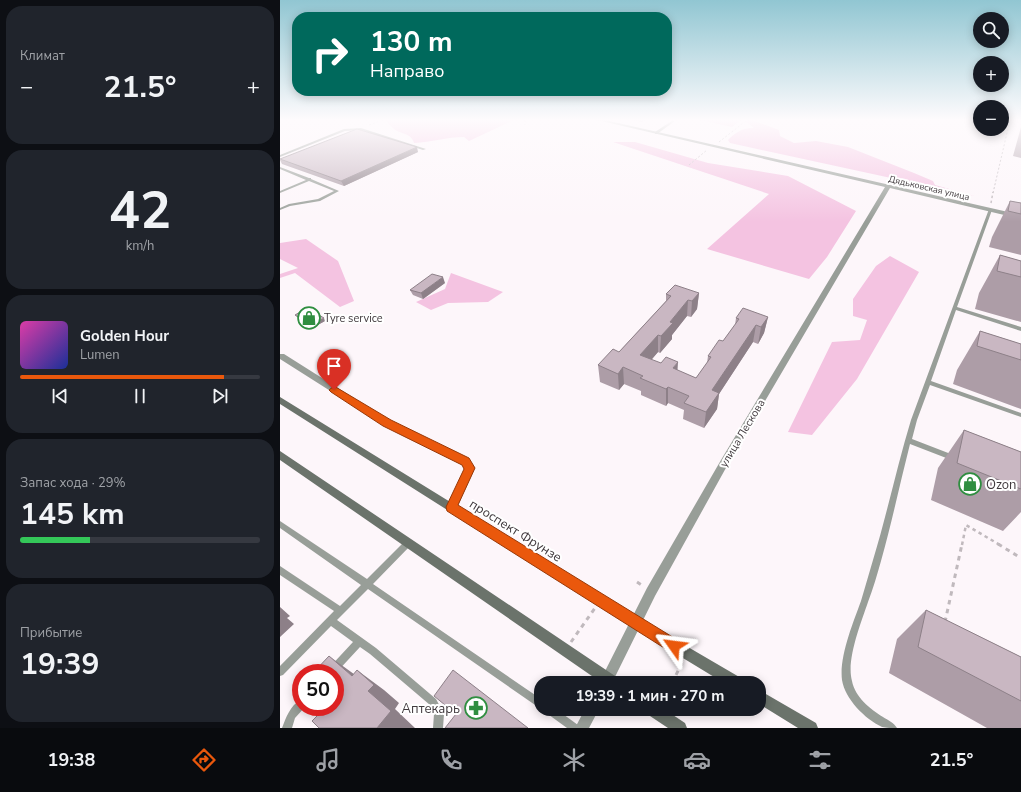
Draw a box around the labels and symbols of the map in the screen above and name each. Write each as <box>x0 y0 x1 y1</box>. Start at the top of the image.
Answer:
street label: Дядьковская улица <box>887 173 971 203</box>
shop icon: Tyre service <box>296 305 322 331</box>
place label: Tyre service <box>324 311 383 326</box>
pin <box>317 349 351 390</box>
street label: улица Лескова <box>716 396 769 470</box>
shop icon: Ozon <box>957 471 983 497</box>
place label: Ozon <box>986 476 1016 494</box>
street label: проспект Фрунзе <box>466 495 565 567</box>
position arrow <box>653 625 695 667</box>
speed limit sign: 50 <box>292 664 344 716</box>
pharmacy icon: Аптекарь <box>463 695 489 721</box>
place label: Аптекарь <box>402 700 460 718</box>

